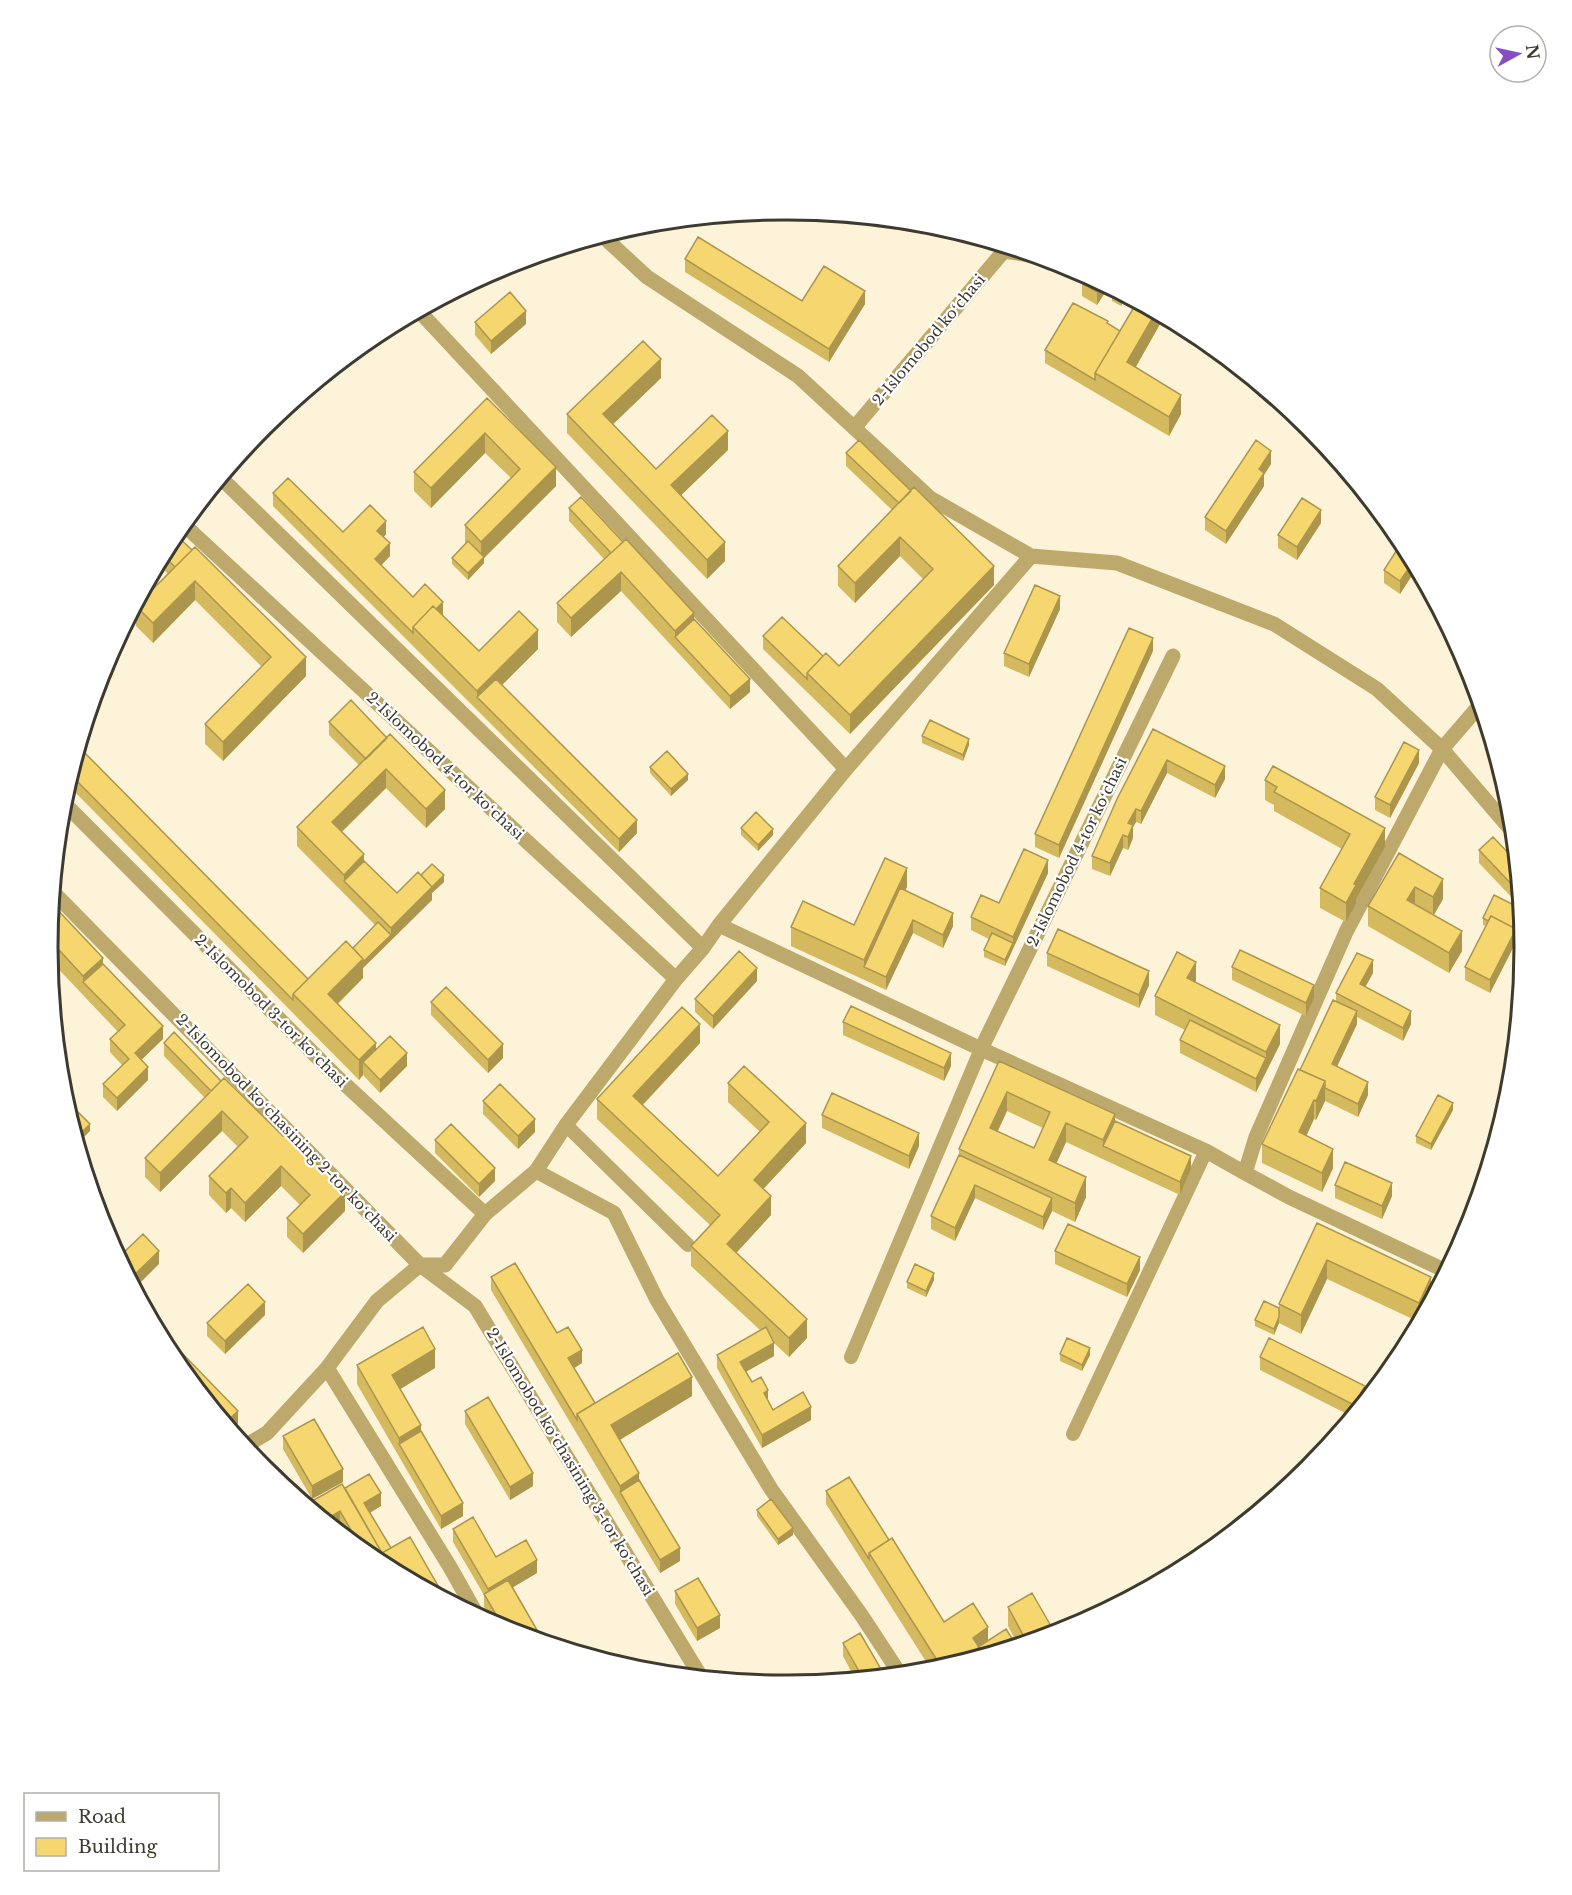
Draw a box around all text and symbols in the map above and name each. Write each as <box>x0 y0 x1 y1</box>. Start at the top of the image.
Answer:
north arrow <box>1488 24 1548 84</box>
text: N <box>1522 43 1544 61</box>
street label: 2-Islomobod koʻchasi <box>868 270 989 409</box>
street label: 2-Islomobod 4-tor koʻchasi <box>363 688 528 844</box>
street label: 2-Islomobod 4-tor koʻchasi <box>1022 754 1131 949</box>
street label: 2-Islomobod 3-tor koʻchasi <box>191 930 352 1091</box>
street label: 2-Islomobod koʻchasining 2-tor koʻchasi <box>172 1010 401 1246</box>
street label: 2-Islomobod koʻchasining 3-tor koʻchasi <box>483 1324 658 1599</box>
legend <box>24 1793 219 1871</box>
text: Road <box>78 1806 126 1828</box>
text: Building <box>78 1836 157 1858</box>

